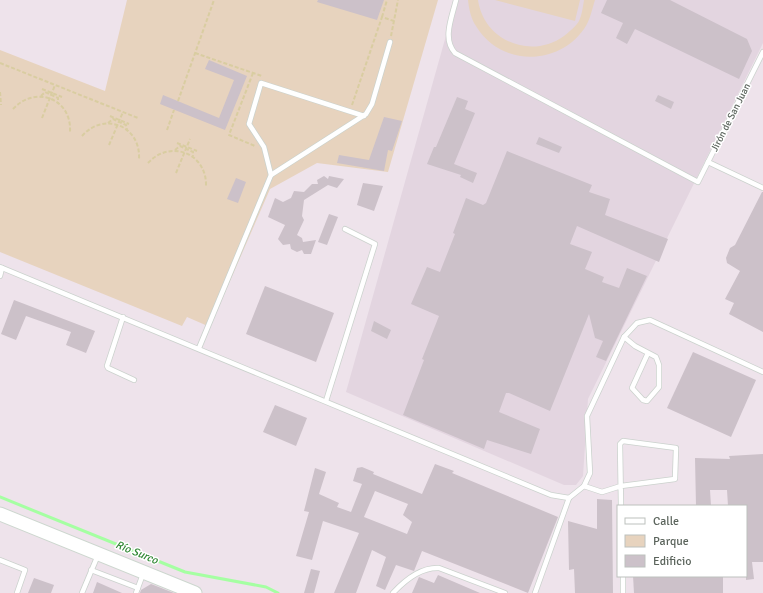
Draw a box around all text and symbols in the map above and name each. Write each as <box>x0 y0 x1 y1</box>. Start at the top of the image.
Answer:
street label: Jirón de San Juan <box>709 81 753 154</box>
legend <box>617 505 747 577</box>
text: Calle <box>653 514 679 529</box>
text: Parque <box>653 534 689 549</box>
water label: Río Surco <box>114 538 161 567</box>
text: Edificio <box>653 554 691 569</box>

